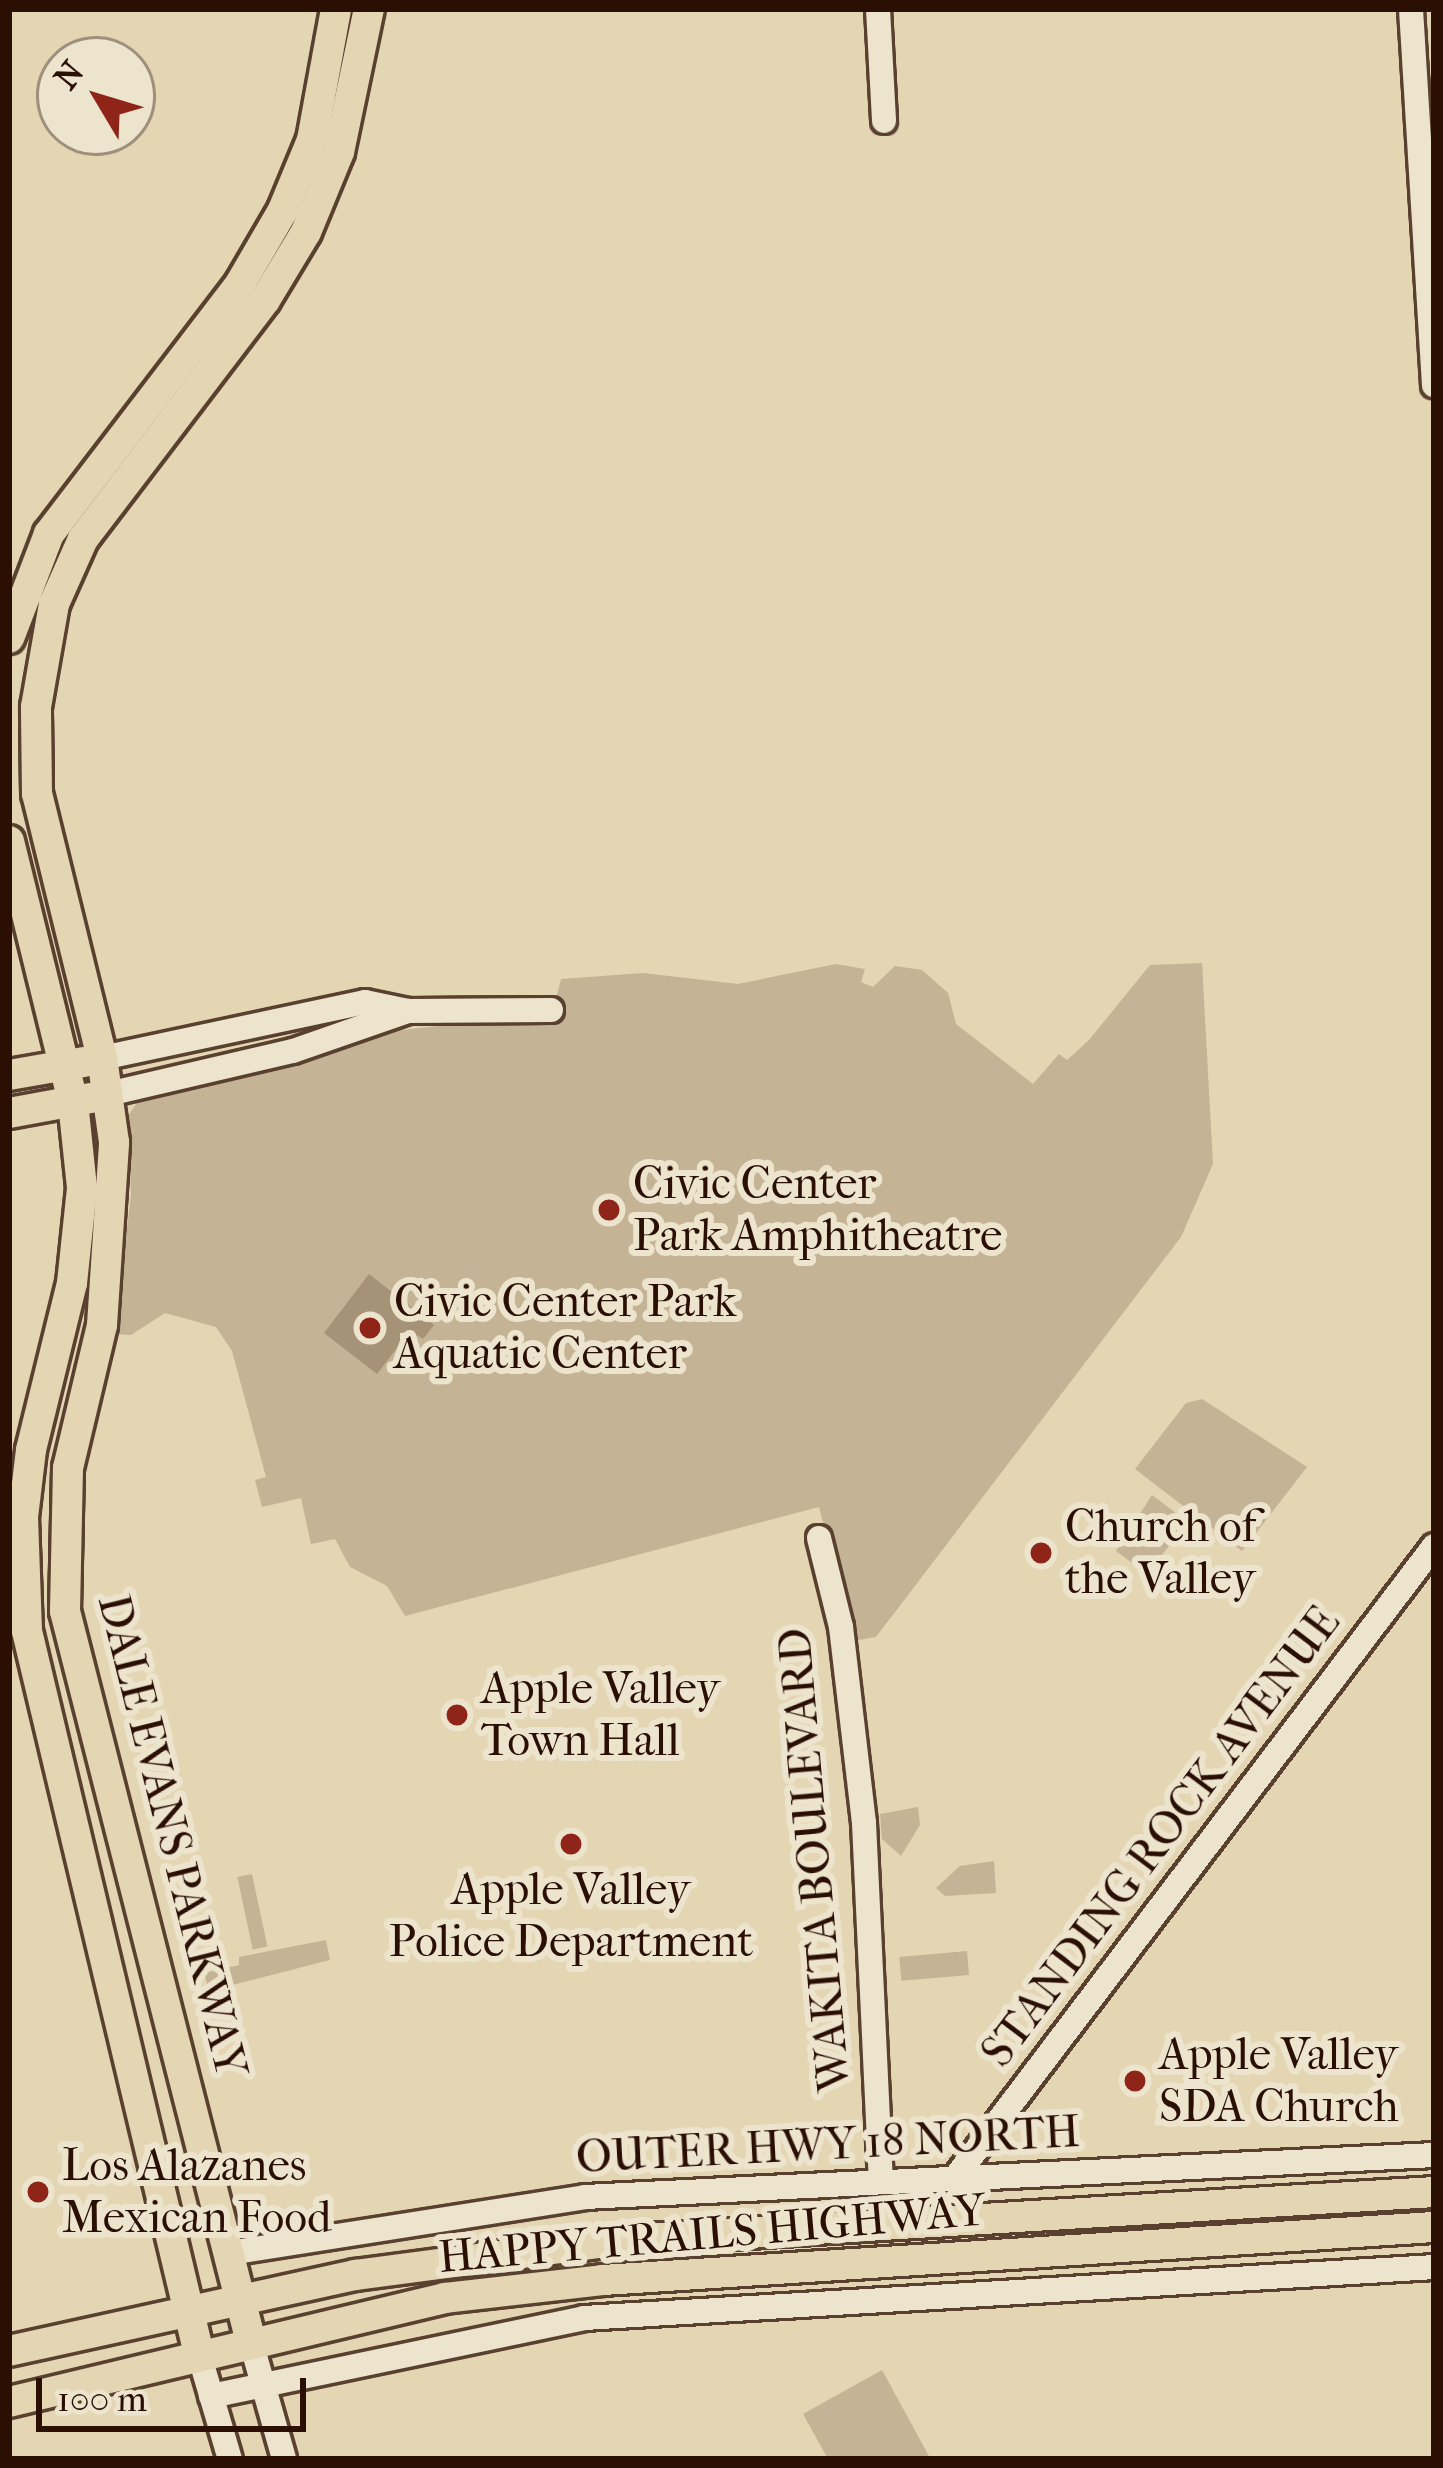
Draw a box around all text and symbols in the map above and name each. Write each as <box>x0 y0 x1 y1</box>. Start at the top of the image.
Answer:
north arrow <box>36 36 156 156</box>
text: N <box>47 54 93 97</box>
place label: Civic Center Park Amphitheatre <box>633 1157 1002 1263</box>
marker: Civic Center Park Amphitheatre <box>596 1197 622 1223</box>
place label: Civic Center Park Aquatic Center <box>394 1275 737 1381</box>
marker: Civic Center Park Aquatic Center <box>357 1315 383 1341</box>
place label: Church of the Valley <box>1065 1500 1256 1606</box>
marker: Church of the Valley <box>1028 1540 1054 1566</box>
street label: DALE EVANS PARKWAY <box>86 1589 258 2083</box>
street label: STANDING ROCK AVENUE <box>970 1596 1352 2078</box>
street label: WAKITA BOULEVARD <box>768 1626 862 2094</box>
place label: Apple Valley Town Hall <box>481 1662 720 1768</box>
marker: Apple Valley Town Hall <box>444 1702 470 1728</box>
marker: Apple Valley Police Department <box>558 1831 584 1857</box>
place label: Apple Valley Police Department <box>389 1863 753 1969</box>
place label: Apple Valley SDA Church <box>1159 2028 1399 2134</box>
marker: Apple Valley SDA Church <box>1122 2068 1148 2094</box>
street label: OUTER HWY 18 NORTH <box>575 2105 1081 2185</box>
place label: Los Alazanes Mexican Food <box>62 2139 332 2245</box>
marker: Los Alazanes Mexican Food <box>25 2179 51 2205</box>
street label: HAPPY TRAILS HIGHWAY <box>436 2183 988 2285</box>
scale bar <box>42 2354 312 2428</box>
text: 100 m <box>57 2378 147 2420</box>

